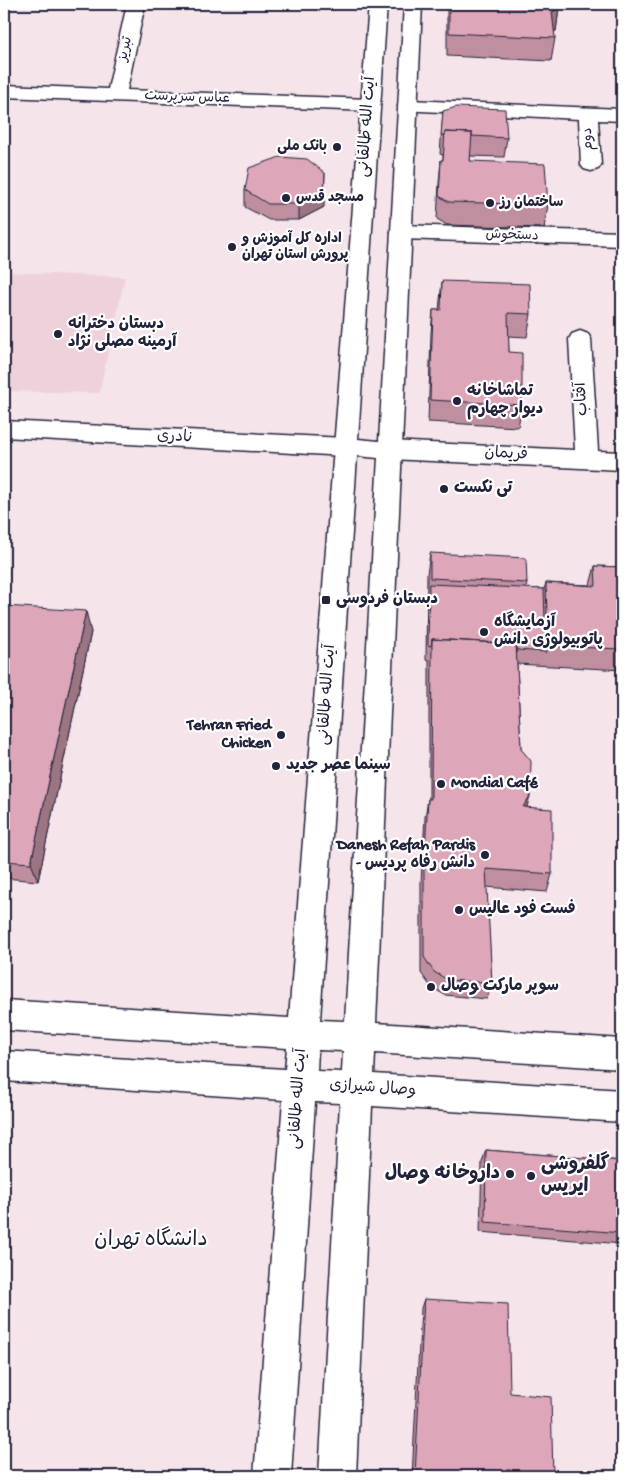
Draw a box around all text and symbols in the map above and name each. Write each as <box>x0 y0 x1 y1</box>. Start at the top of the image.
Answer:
street label: تبریز <box>115 34 137 64</box>
street label: آیت الله طالقانی <box>354 75 381 178</box>
street label: عباس سرپرست <box>144 88 230 108</box>
street label: دوم <box>580 127 598 151</box>
place label: بانک ملی <box>277 138 327 156</box>
marker: بانک ملی <box>331 141 343 153</box>
place label: مسجد قدس <box>296 189 364 207</box>
marker: مسجد قدس <box>280 192 292 204</box>
place label: ساختمان رز <box>498 195 563 212</box>
marker: ساختمان رز <box>484 197 496 209</box>
street label: دستخوش <box>485 227 539 245</box>
place label: اداره کل آموزش و پرورش استان تهران <box>241 229 348 264</box>
marker: اداره کل آموزش و پرورش استان تهران <box>226 241 238 253</box>
place label: دبستان دخترانه آرمینه مصلی نژاد <box>68 315 177 353</box>
marker: دبستان دخترانه آرمینه مصلی نژاد <box>52 328 64 340</box>
street label: آفتاب <box>572 381 593 416</box>
place label: تماشاخانه دیوار چهارم <box>467 382 543 420</box>
marker: تماشاخانه دیوار چهارم <box>451 395 463 407</box>
street label: نادری <box>156 428 194 448</box>
street label: فریمان <box>484 444 528 466</box>
place label: تی نکست <box>454 479 513 499</box>
marker: تی نکست <box>438 483 450 495</box>
place label: دبستان فردوسی <box>336 589 438 610</box>
marker: دبستان فردوسی <box>320 594 332 606</box>
place label: آزمایشگاه پاتوبیولوژی دانش <box>494 611 603 651</box>
marker: آزمایشگاه پاتوبیولوژی دانش <box>478 626 490 638</box>
street label: آیت الله طالقانی <box>314 643 341 746</box>
place label: Tehran Fried Chicken <box>185 717 273 754</box>
marker: Tehran Fried Chicken <box>275 729 287 741</box>
place label: سینما عصر جدید <box>286 756 391 776</box>
marker: سینما عصر جدید <box>270 760 282 772</box>
place label: Mondial Café <box>451 774 539 794</box>
marker: Mondial Café <box>435 778 447 790</box>
place label: Danesh Refah Pardis - دانش رفاه پردیس <box>335 836 476 874</box>
marker: Danesh Refah Pardis - دانش رفاه پردیس <box>479 849 491 861</box>
place label: فست فود عالیس <box>469 899 576 920</box>
marker: فست فود عالیس <box>453 904 465 916</box>
place label: سوپر مارکت وصال <box>441 977 559 997</box>
marker: سوپر مارکت وصال <box>425 981 437 993</box>
street label: آیت الله طالقانی <box>285 1047 312 1150</box>
street label: وصال شیرازی <box>329 1076 417 1102</box>
place label: گلفروشی ایریس <box>541 1151 610 1199</box>
place label: داروخانه وصال <box>385 1163 500 1186</box>
marker: داروخانه وصال <box>504 1168 516 1180</box>
marker: گلفروشی ایریس <box>525 1170 537 1182</box>
district label: دانشگاه تهران <box>94 1226 208 1254</box>

